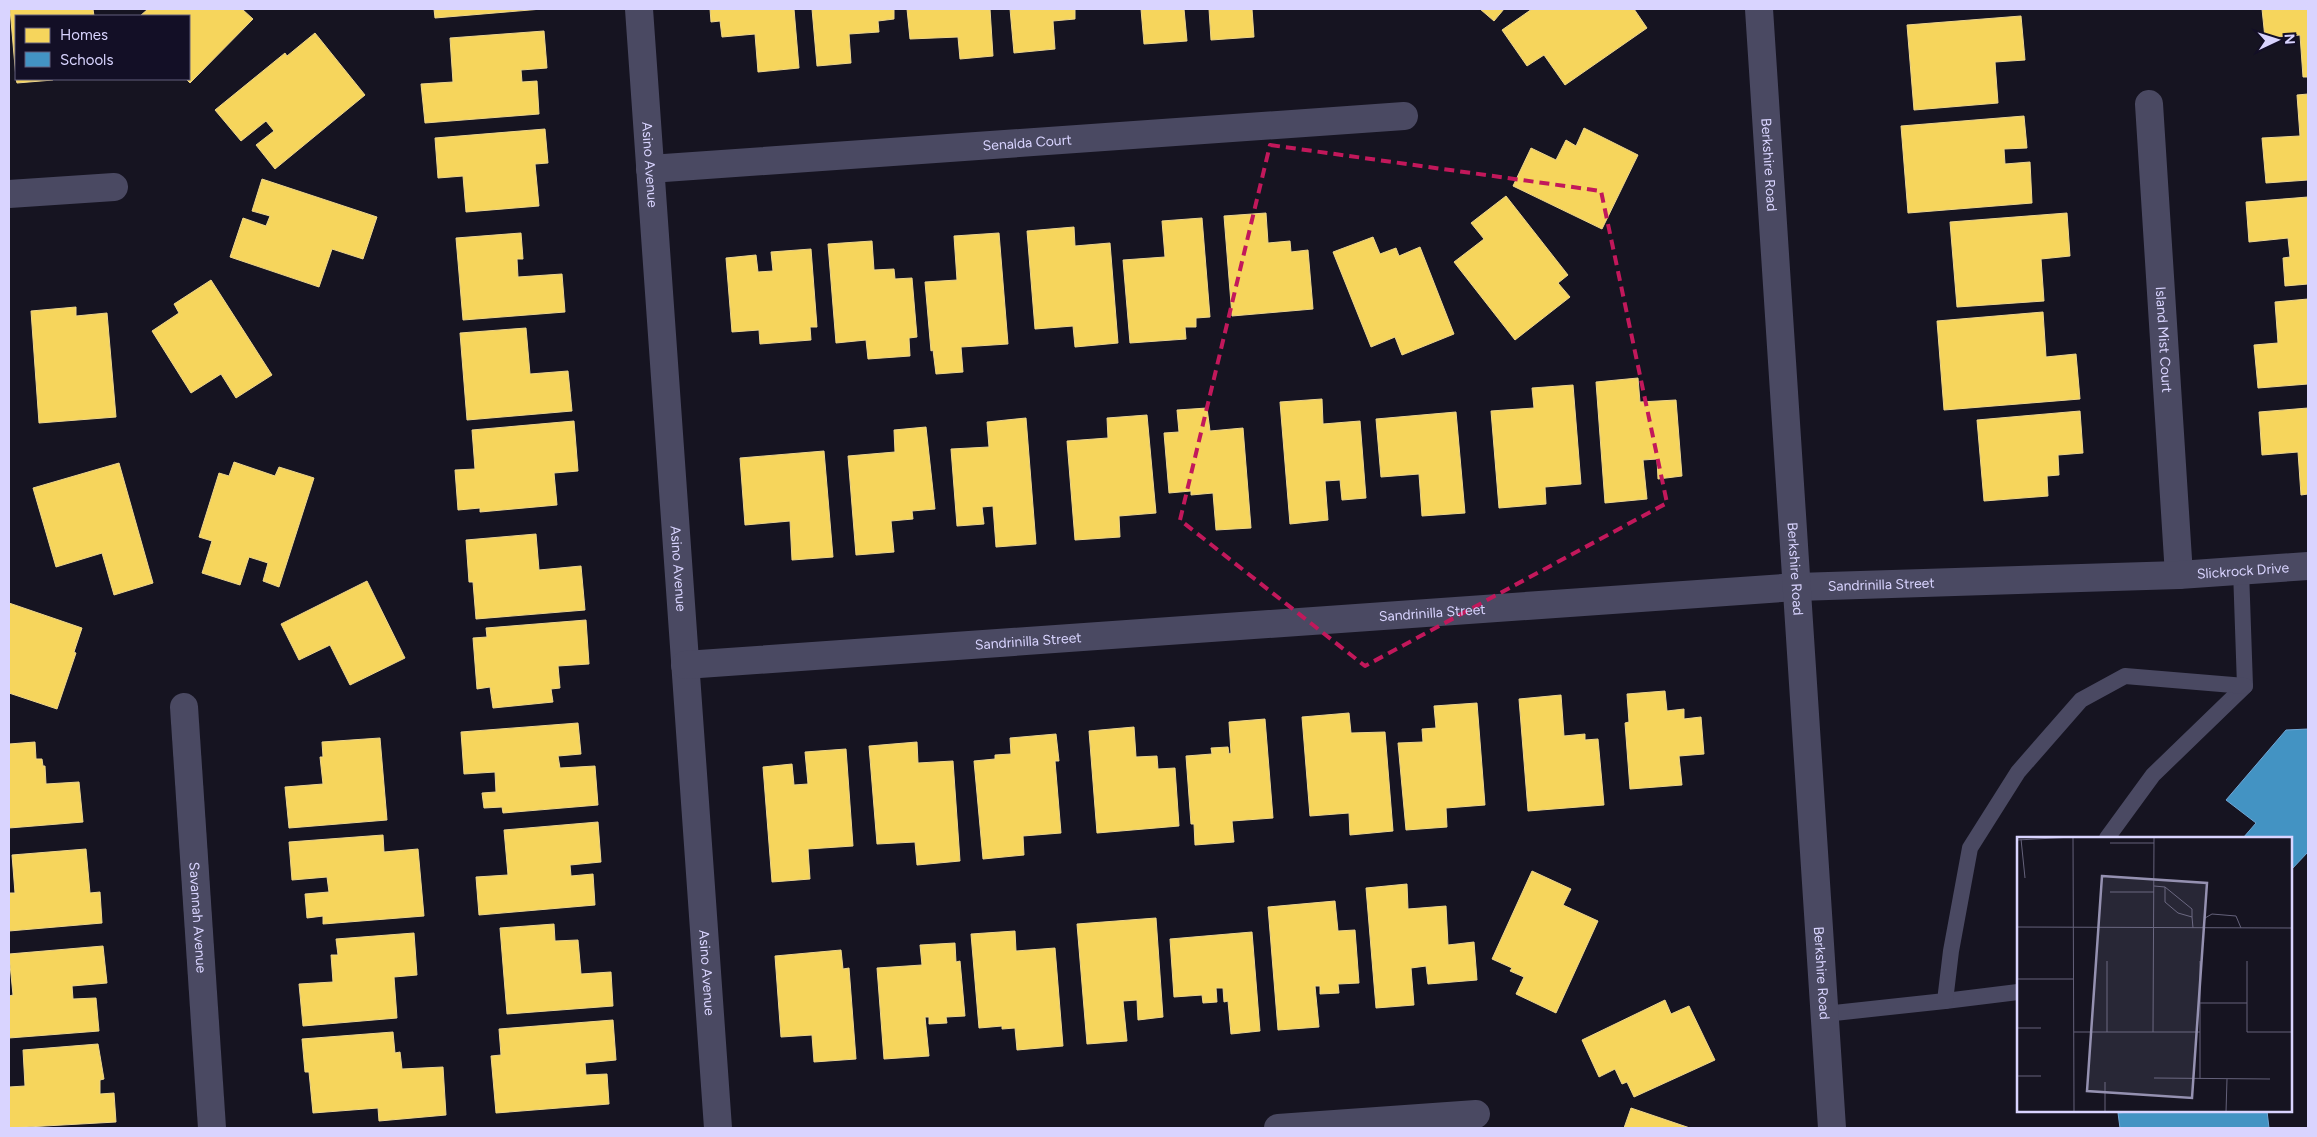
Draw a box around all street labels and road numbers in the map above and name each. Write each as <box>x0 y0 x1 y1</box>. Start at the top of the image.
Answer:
street label: Berkshire Road <box>1757 118 1780 212</box>
street label: Asino Avenue <box>638 121 661 209</box>
street label: Senalda Court <box>982 131 1072 155</box>
street label: Island Mist Court <box>2152 286 2175 393</box>
street label: Berkshire Road <box>1783 522 1807 616</box>
street label: Asino Avenue <box>666 525 690 613</box>
street label: Slickrock Drive <box>2196 559 2290 583</box>
street label: Sandrinilla Street <box>1828 575 1935 595</box>
street label: Sandrinilla Street <box>1378 601 1486 625</box>
street label: Sandrinilla Street <box>974 629 1082 654</box>
street label: Savannah Avenue <box>185 861 210 974</box>
street label: Berkshire Road <box>1810 926 1833 1020</box>
street label: Asino Avenue <box>695 929 718 1017</box>

